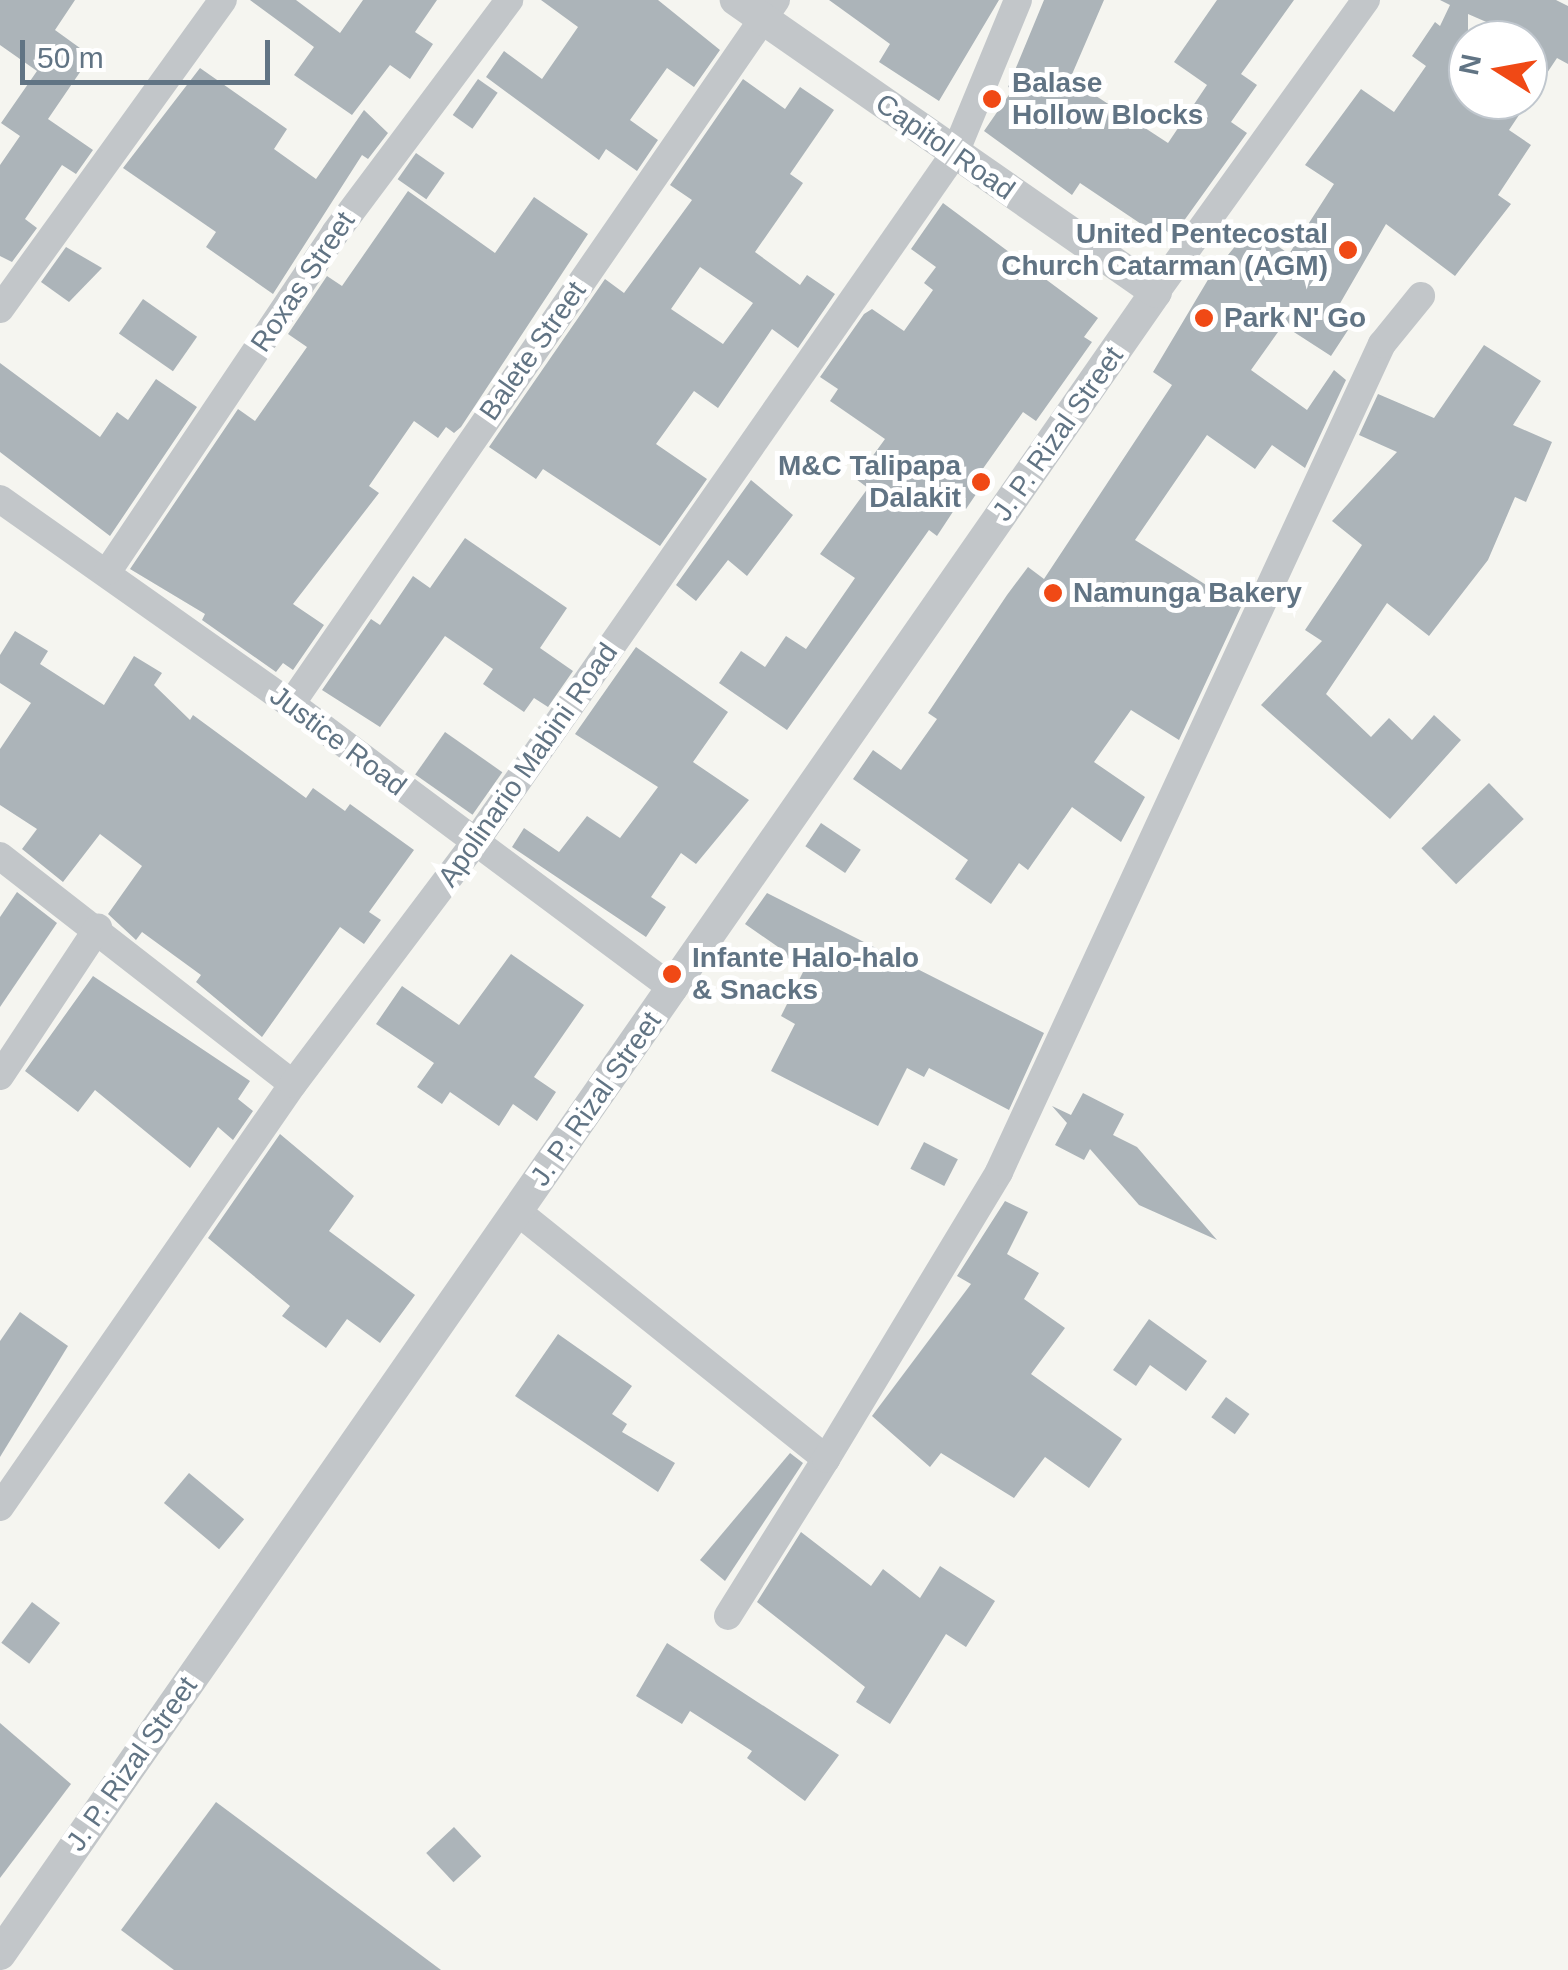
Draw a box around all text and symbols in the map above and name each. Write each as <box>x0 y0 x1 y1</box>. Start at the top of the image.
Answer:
scale bar <box>25 20 275 82</box>
north arrow <box>1448 20 1548 120</box>
text: 50 m <box>37 41 104 74</box>
text: N <box>1453 52 1487 77</box>
place label: Balase Hollow Blocks <box>1012 66 1203 132</box>
street label: Capitol Road <box>869 87 1021 207</box>
marker: Balase Hollow Blocks <box>981 88 1003 110</box>
street label: Roxas Street <box>244 206 362 358</box>
place label: United Pentecostal Church Catarman (AGM) <box>1001 217 1328 283</box>
marker: United Pentecostal Church Catarman (AGM) <box>1337 239 1359 261</box>
street label: Balete Street <box>473 275 593 427</box>
place label: Park N' Go <box>1224 301 1366 335</box>
marker: Park N' Go <box>1193 307 1215 329</box>
street label: J. P. Rizal Street <box>985 340 1131 528</box>
place label: M&C Talipapa Dalakit <box>778 449 961 515</box>
marker: M&C Talipapa Dalakit <box>970 471 992 493</box>
place label: Namunga Bakery <box>1073 576 1302 610</box>
marker: Namunga Bakery <box>1042 582 1064 604</box>
street label: Apolinario Mabini Road <box>431 637 625 893</box>
street label: Justice Road <box>263 679 413 803</box>
place label: Infante Halo-halo & Snacks <box>692 941 919 1007</box>
marker: Infante Halo-halo & Snacks <box>661 963 683 985</box>
street label: J. P. Rizal Street <box>523 1005 669 1193</box>
street label: J. P. Rizal Street <box>59 1670 205 1858</box>

